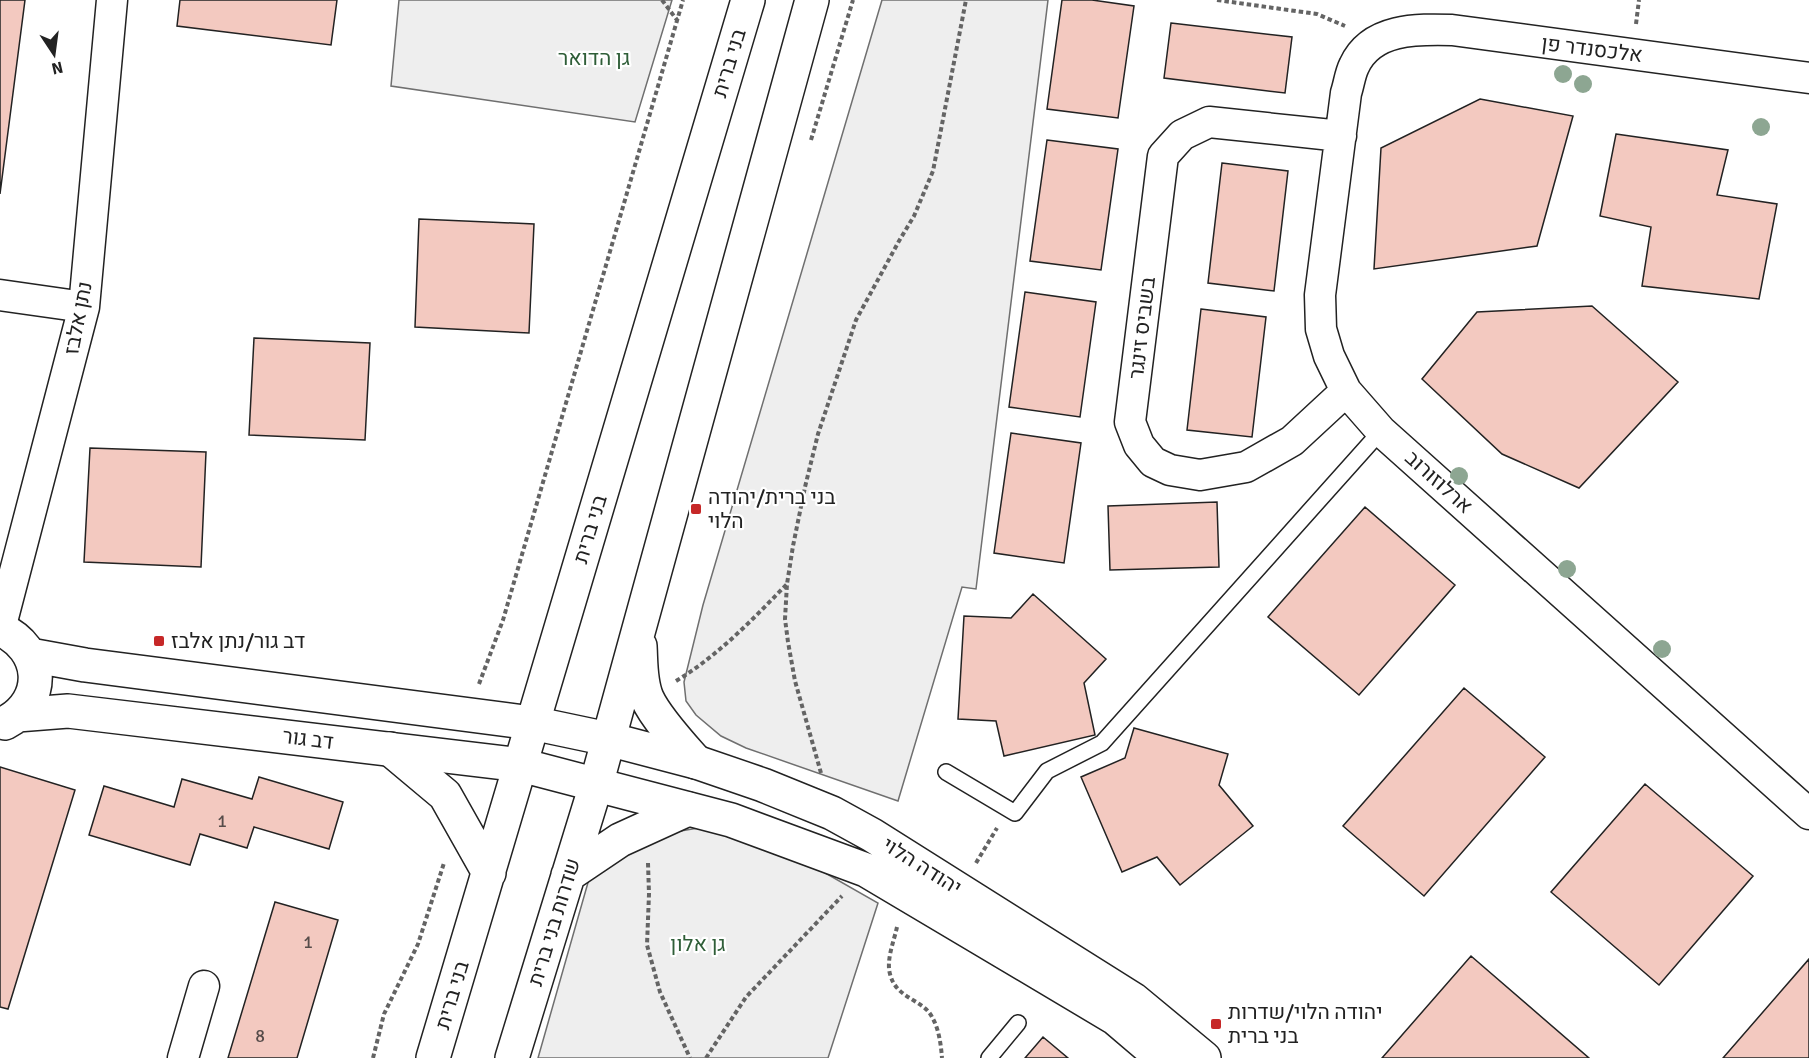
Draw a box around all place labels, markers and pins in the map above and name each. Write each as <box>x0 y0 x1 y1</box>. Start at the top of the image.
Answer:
place label: בני ברית/יהודה הלוי <box>708 484 835 534</box>
marker: בני ברית/יהודה הלוי <box>689 502 703 516</box>
place label: דב גור/נתן אלבז <box>171 628 305 654</box>
marker: דב גור/נתן אלבז <box>152 634 166 648</box>
place label: יהודה הלוי/שדרות בני ברית <box>1228 999 1383 1049</box>
marker: יהודה הלוי/שדרות בני ברית <box>1209 1017 1223 1031</box>

